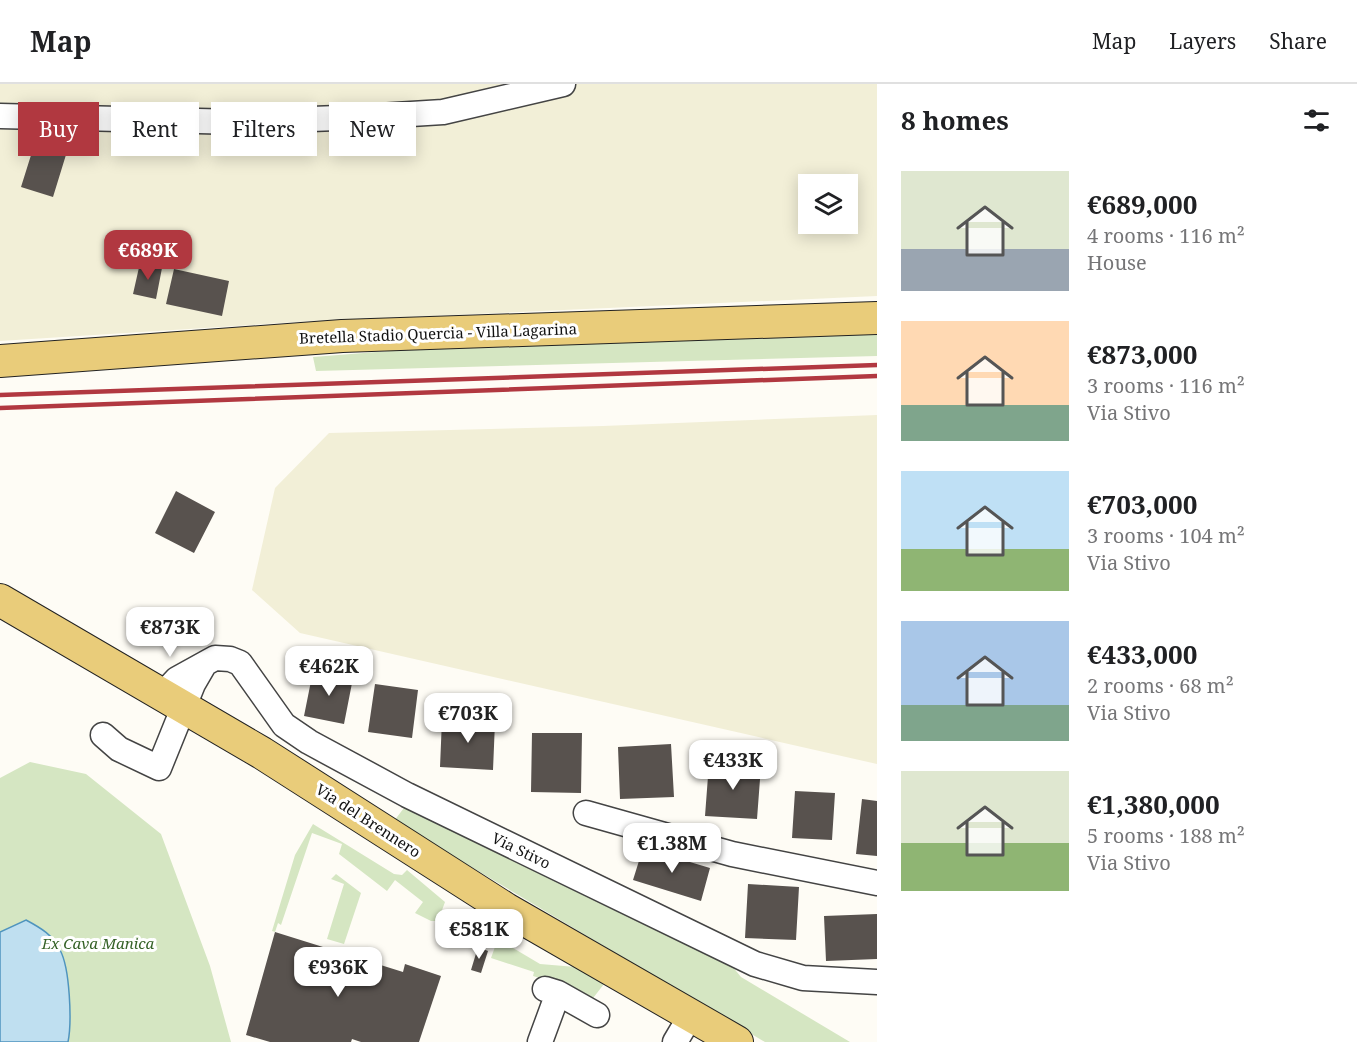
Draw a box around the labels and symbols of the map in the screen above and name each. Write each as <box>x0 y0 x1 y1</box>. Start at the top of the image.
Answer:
pin: €689K <box>106 230 190 281</box>
street label: Bretella Stadio Quercia - Villa Lagarina <box>299 318 577 348</box>
pin: €873K <box>128 607 212 658</box>
pin: €462K <box>287 646 371 697</box>
pin: €703K <box>426 693 510 744</box>
pin: €433K <box>691 740 775 791</box>
street label: Via del Brennero <box>312 779 425 862</box>
pin: €1.38M <box>623 823 721 874</box>
street label: Via Stivo <box>489 827 554 873</box>
pin: €581K <box>437 909 521 960</box>
park label: Ex Cava Manica <box>41 933 155 953</box>
pin: €936K <box>296 947 380 998</box>

